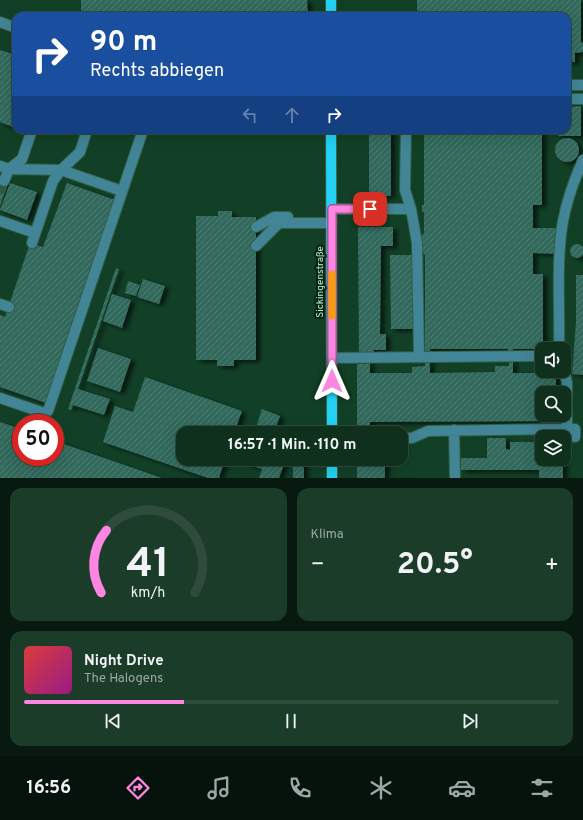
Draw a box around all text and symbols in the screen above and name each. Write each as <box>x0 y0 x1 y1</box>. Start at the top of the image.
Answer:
text: 90 m <box>90 25 157 61</box>
icon: right <box>24 28 76 80</box>
text: Rechts abbiegen <box>90 60 224 83</box>
icon: left <box>239 104 261 126</box>
icon: ahead <box>281 104 303 126</box>
icon: right <box>323 104 345 126</box>
pin <box>353 192 387 226</box>
icon: arrive <box>359 198 381 220</box>
street label: Sickingenstraße <box>314 246 327 318</box>
map controls <box>535 342 571 466</box>
button: sound <box>535 342 571 378</box>
position arrow <box>311 360 353 402</box>
button: search <box>535 386 571 422</box>
speed limit sign: 50 <box>12 414 64 466</box>
button: layers <box>535 430 571 466</box>
text: 16:57 · 1 Min. · 110 m <box>228 436 356 455</box>
text: Klima <box>311 527 344 543</box>
text: 41 <box>127 538 170 591</box>
text: 20.5° <box>397 547 473 584</box>
text: − <box>311 552 325 579</box>
text: + <box>545 552 559 579</box>
text: km/h <box>131 583 166 601</box>
text: Night Drive <box>84 652 164 671</box>
text: The Halogens <box>84 671 163 687</box>
icon: previous <box>102 710 124 732</box>
icon: pause <box>280 710 302 732</box>
icon: next <box>459 710 481 732</box>
icon: directions <box>124 774 152 802</box>
icon: music <box>205 774 233 802</box>
icon: phone <box>286 774 314 802</box>
icon: climate <box>367 774 395 802</box>
icon: car <box>448 774 476 802</box>
icon: filters <box>528 774 556 802</box>
text: 16:56 <box>26 777 71 800</box>

